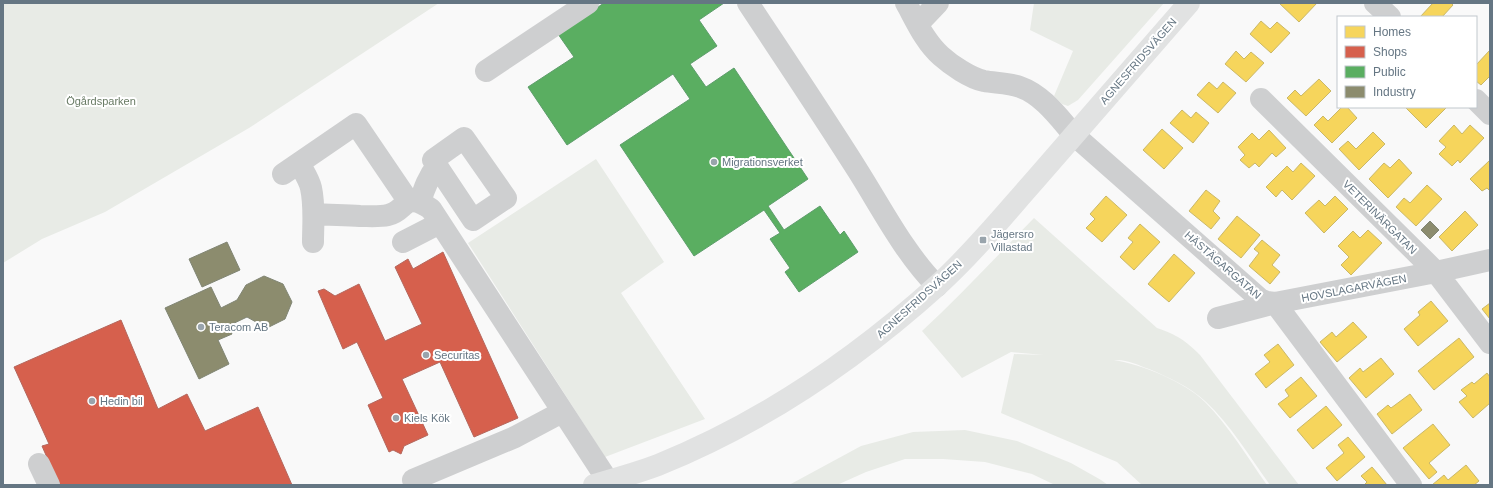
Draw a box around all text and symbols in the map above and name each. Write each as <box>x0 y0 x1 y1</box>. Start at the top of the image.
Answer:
street label: AGNESFRIDSVÄGEN <box>1097 16 1179 106</box>
legend <box>1337 16 1477 108</box>
text: Homes <box>1373 25 1411 39</box>
text: Shops <box>1373 45 1407 59</box>
text: Public <box>1373 65 1406 79</box>
text: Industry <box>1373 85 1416 99</box>
park label: Ögårdsparken <box>66 95 136 107</box>
place label: Migrationsverket <box>722 156 803 168</box>
marker: Migrationsverket <box>709 157 719 167</box>
street label: VETERINÄRGATAN <box>1341 178 1419 256</box>
place label: Jägersro Villastad <box>991 228 1034 253</box>
street label: HÄSTÄGARGATAN <box>1183 229 1263 301</box>
marker: Jägersro Villastad <box>978 235 988 245</box>
street label: AGNESFRIDSVÄGEN <box>874 258 964 340</box>
street label: HOVSLAGARVÄGEN <box>1300 272 1408 304</box>
place label: Teracom AB <box>209 321 268 333</box>
marker: Teracom AB <box>196 322 206 332</box>
place label: Securitas <box>434 349 480 361</box>
marker: Securitas <box>421 350 431 360</box>
place label: Hedin bil <box>100 395 143 407</box>
marker: Hedin bil <box>87 396 97 406</box>
place label: Kiels Kök <box>404 412 450 424</box>
marker: Kiels Kök <box>391 413 401 423</box>

